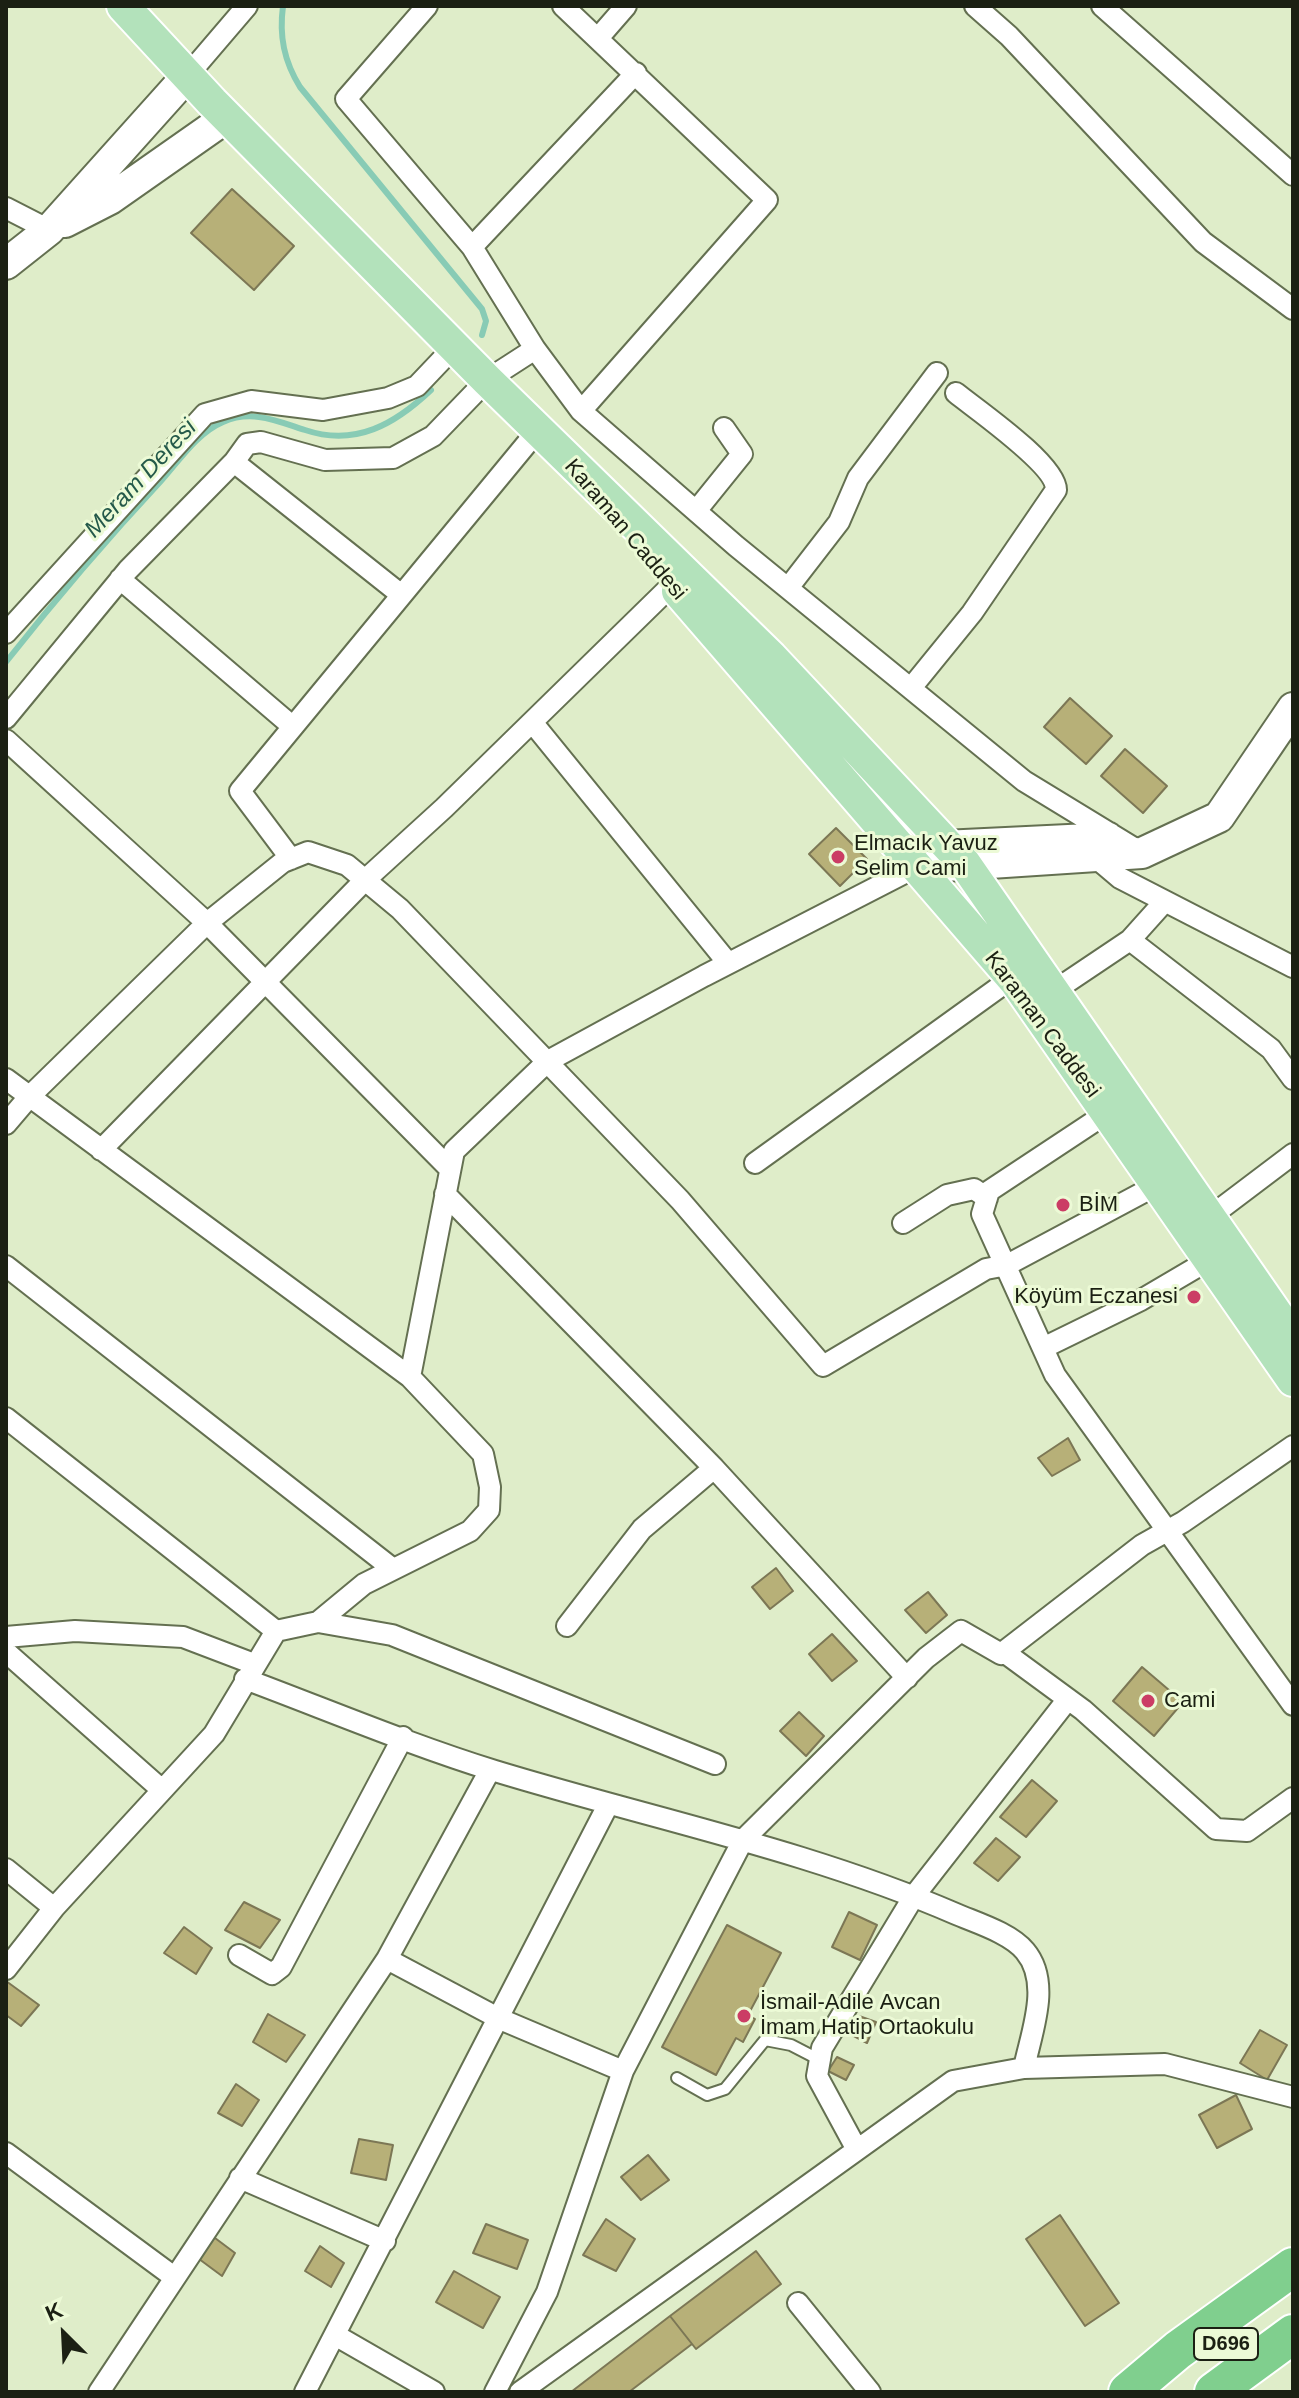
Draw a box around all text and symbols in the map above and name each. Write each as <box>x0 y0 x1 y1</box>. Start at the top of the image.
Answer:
water label: Meram Deresi <box>79 414 203 544</box>
street label: Karaman Caddesi <box>558 454 692 606</box>
place label: Elmacık Yavuz Selim Cami <box>854 831 998 882</box>
marker: Elmacık Yavuz Selim Cami <box>829 848 847 866</box>
street label: Karaman Caddesi <box>978 947 1106 1103</box>
place label: BİM <box>1079 1192 1118 1218</box>
marker: BİM <box>1054 1196 1072 1214</box>
place label: Köyüm Eczanesi <box>1014 1284 1178 1310</box>
marker: Köyüm Eczanesi <box>1185 1288 1203 1306</box>
place label: Cami <box>1164 1688 1215 1714</box>
marker: Cami <box>1139 1692 1157 1710</box>
place label: İsmail-Adile Avcan İmam Hatip Ortaokulu <box>760 1990 974 2042</box>
marker: İsmail-Adile Avcan İmam Hatip Ortaokulu <box>735 2007 753 2025</box>
north arrow <box>24 2294 104 2374</box>
text: K <box>42 2297 66 2326</box>
road number: D696 <box>1194 2328 1258 2360</box>

